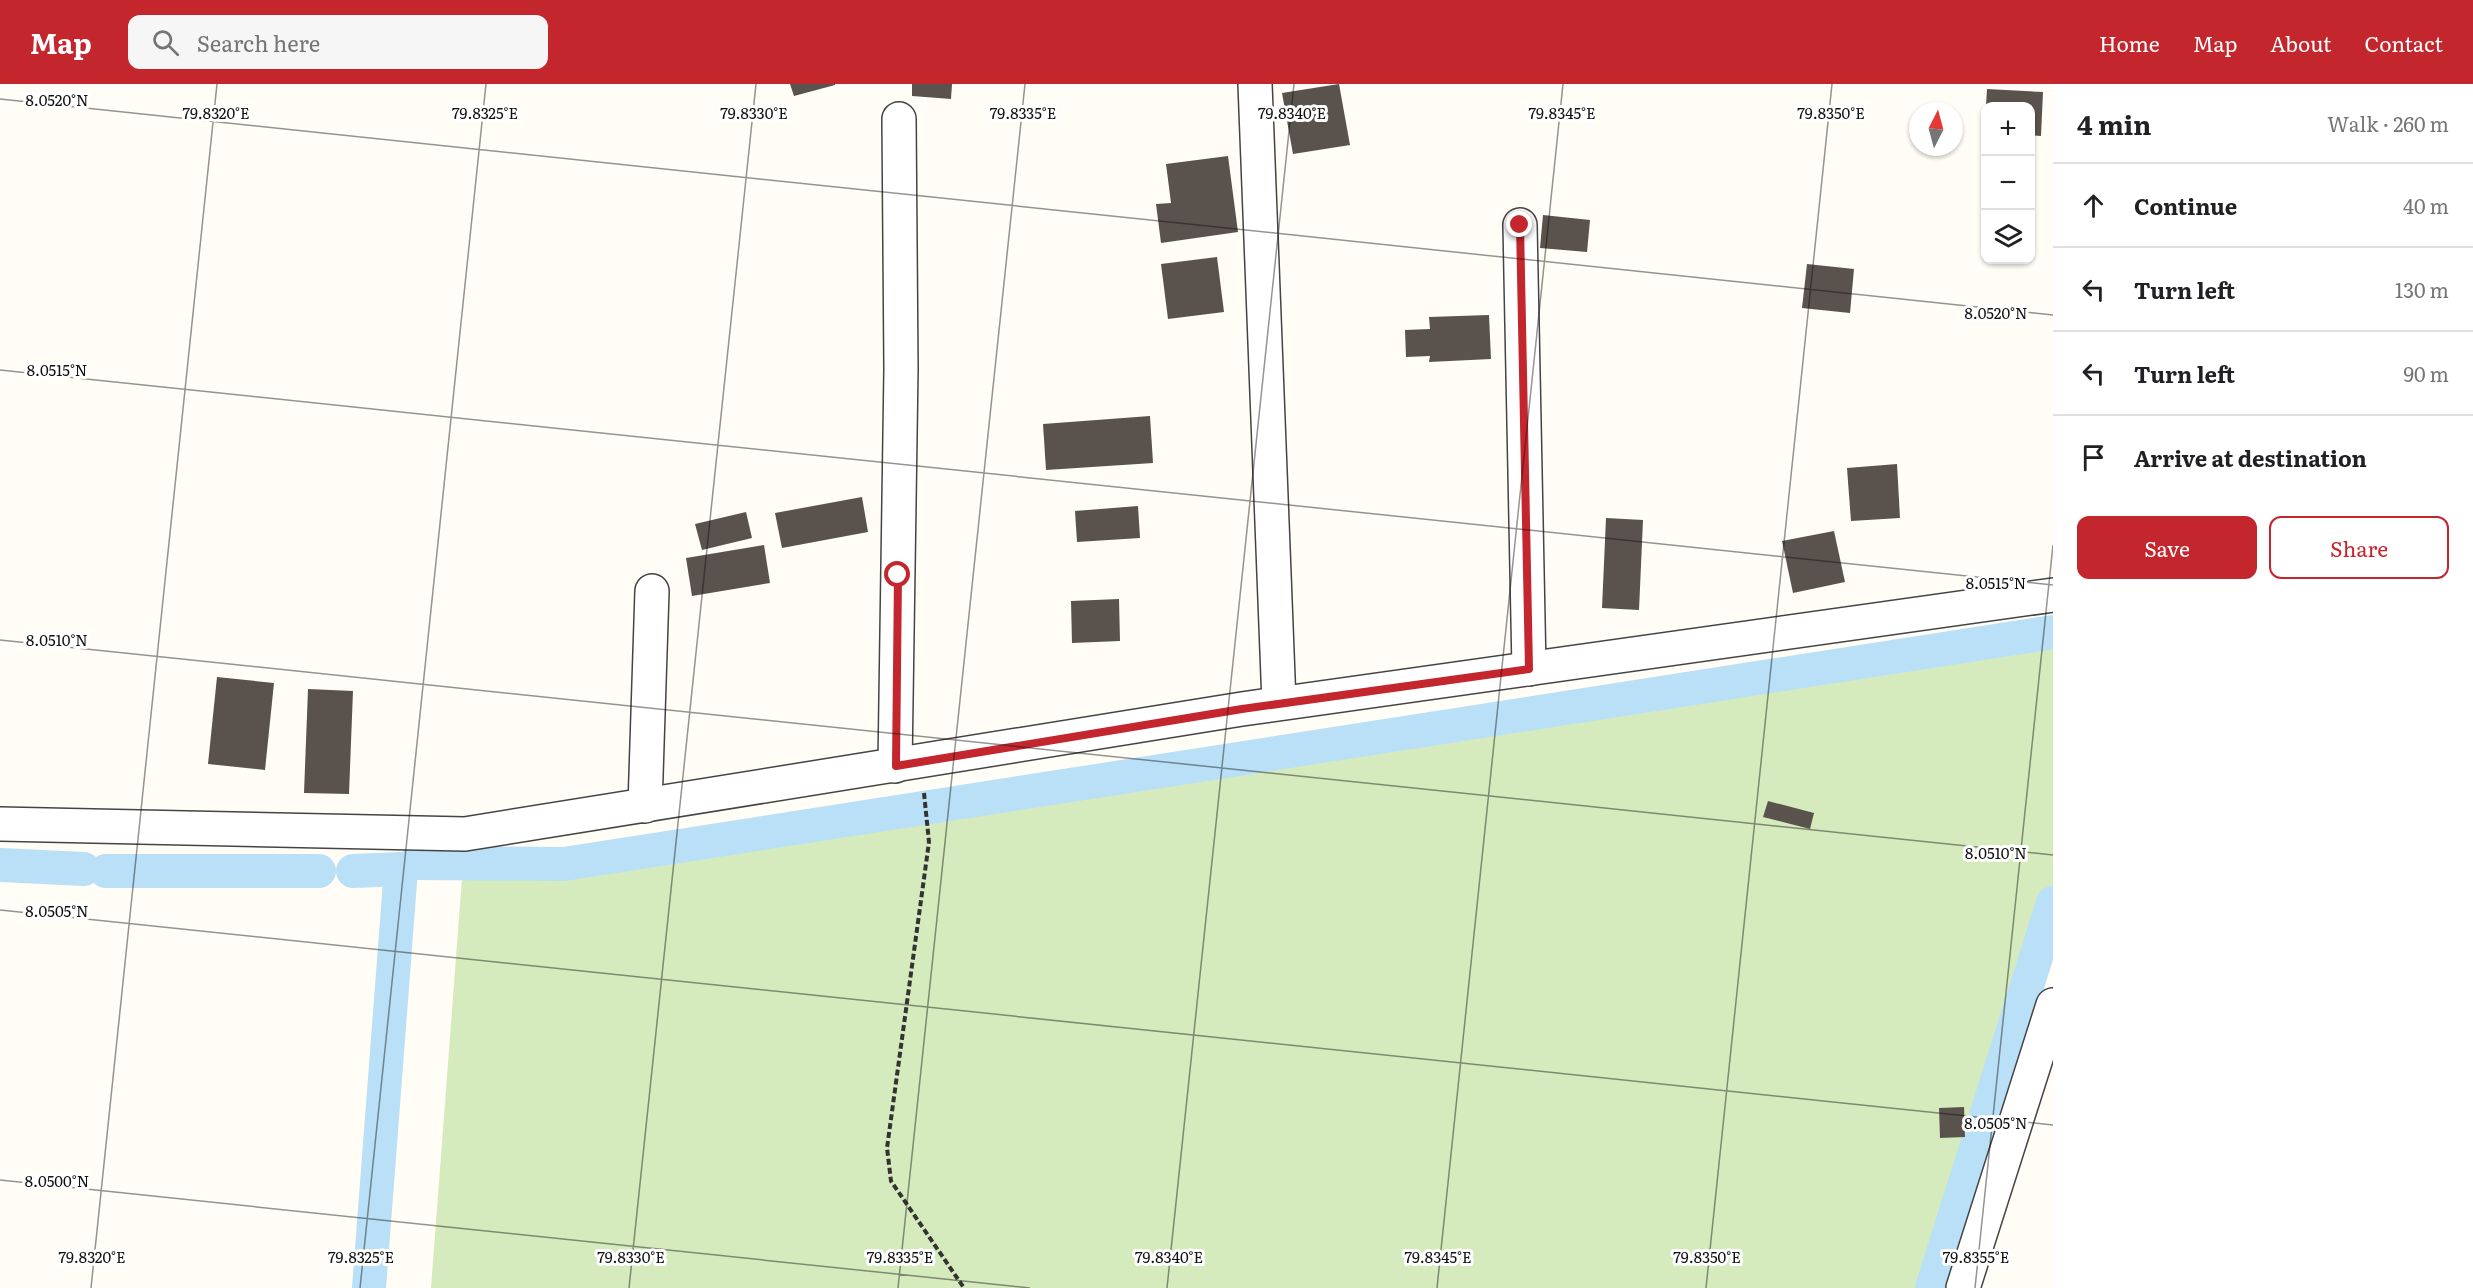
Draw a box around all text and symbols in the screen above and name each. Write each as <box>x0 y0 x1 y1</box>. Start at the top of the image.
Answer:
search box <box>128 15 548 69</box>
text: Map <box>30 21 92 63</box>
icon: search <box>149 26 182 59</box>
text: Search here <box>197 26 320 59</box>
text: Home <box>2099 27 2160 58</box>
text: Map <box>2193 27 2237 58</box>
text: About <box>2270 27 2332 58</box>
text: Contact <box>2365 27 2443 58</box>
text: 8.0520°N <box>25 88 89 111</box>
text: 79.8320°E <box>182 101 250 124</box>
text: 79.8325°E <box>452 101 518 124</box>
text: 79.8330°E <box>720 101 788 124</box>
text: 79.8335°E <box>990 101 1056 124</box>
text: 79.8340°E <box>1258 101 1326 124</box>
text: 79.8345°E <box>1528 101 1596 124</box>
text: 79.8350°E <box>1797 101 1865 124</box>
north arrow <box>1909 102 1963 156</box>
map controls <box>1981 102 2035 264</box>
button: + <box>1981 102 2035 156</box>
text: 4 min <box>2077 104 2151 143</box>
text: Walk · 260 m <box>2327 108 2449 138</box>
button: − <box>1981 156 2035 210</box>
icon: ahead <box>2077 189 2110 222</box>
text: Continue <box>2134 189 2237 222</box>
text: 40 m <box>2403 190 2449 220</box>
button: layers <box>1981 210 2035 264</box>
route end <box>1506 211 1532 237</box>
icon: left <box>2077 273 2110 306</box>
text: Turn left <box>2134 273 2235 306</box>
text: 130 m <box>2395 274 2449 304</box>
text: 8.0520°N <box>1964 301 2028 324</box>
icon: left <box>2077 357 2110 390</box>
text: Turn left <box>2134 357 2235 390</box>
text: 8.0515°N <box>27 358 87 381</box>
text: 90 m <box>2404 358 2449 388</box>
icon: arrive <box>2077 441 2110 474</box>
text: Arrive at destination <box>2134 441 2367 474</box>
button: Save <box>2077 516 2257 579</box>
button: Share <box>2269 516 2449 579</box>
route start <box>884 561 910 587</box>
text: 8.0515°N <box>1966 571 2026 594</box>
text: 8.0510°N <box>26 628 88 651</box>
text: 8.0510°N <box>1965 841 2027 864</box>
text: 8.0505°N <box>25 899 89 922</box>
text: 8.0505°N <box>1964 1111 2028 1134</box>
text: 8.0500°N <box>25 1169 89 1192</box>
text: 79.8320°E <box>58 1245 126 1268</box>
text: 79.8325°E <box>328 1245 394 1268</box>
text: 79.8330°E <box>597 1245 665 1268</box>
text: 79.8335°E <box>867 1245 933 1268</box>
text: 79.8340°E <box>1135 1245 1203 1268</box>
text: 79.8345°E <box>1404 1245 1472 1268</box>
text: 79.8350°E <box>1673 1245 1741 1268</box>
text: 79.8355°E <box>1943 1245 2009 1268</box>

